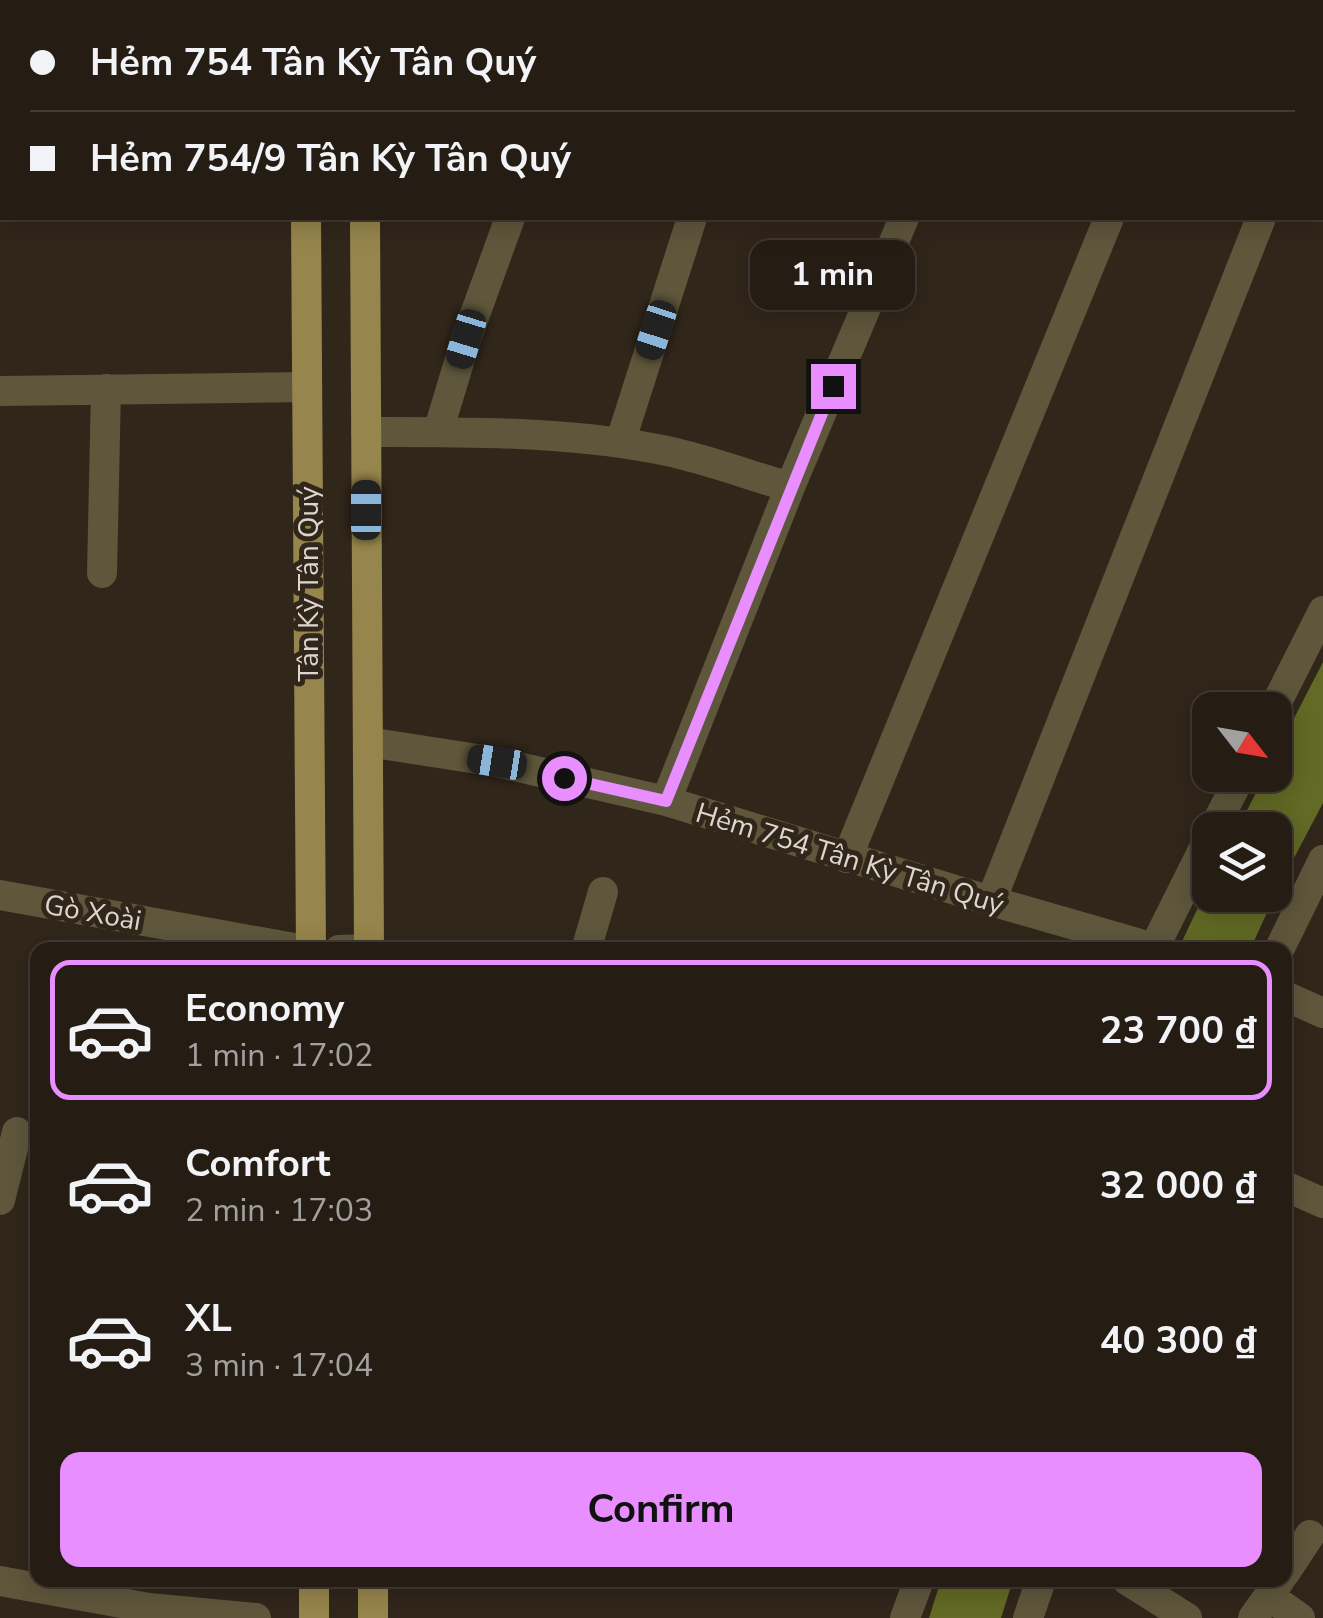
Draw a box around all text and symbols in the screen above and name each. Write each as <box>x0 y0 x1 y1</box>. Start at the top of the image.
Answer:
text: Hẻm 754 Tân Kỳ Tân Quý <box>90 37 536 88</box>
text: Hẻm 754/9 Tân Kỳ Tân Quý <box>90 133 571 184</box>
callout: 1 min <box>750 241 916 311</box>
text: 1 min <box>791 253 874 296</box>
car <box>632 297 680 363</box>
car <box>443 306 489 372</box>
route end <box>811 364 856 409</box>
car <box>351 480 381 540</box>
street label: Tân Kỳ Tân Quý <box>290 486 328 682</box>
north arrow <box>1192 692 1292 792</box>
map controls <box>1192 692 1292 912</box>
car <box>465 742 529 782</box>
route start <box>542 756 587 801</box>
street label: Hẻm 754 Tân Kỳ Tân Quý <box>691 794 1009 924</box>
button: layers <box>1192 812 1292 912</box>
street label: Gò Xoài <box>41 886 144 940</box>
text: Economy <box>185 983 344 1034</box>
icon: car <box>65 985 155 1075</box>
text: 23 700 ₫ <box>1100 1005 1257 1056</box>
text: 1 min · 17:02 <box>185 1034 373 1077</box>
text: Comfort <box>185 1138 330 1189</box>
icon: car <box>65 1140 155 1230</box>
text: 32 000 ₫ <box>1100 1160 1257 1211</box>
text: 2 min · 17:03 <box>185 1189 373 1232</box>
text: XL <box>185 1293 232 1344</box>
icon: car <box>65 1295 155 1385</box>
text: 40 300 ₫ <box>1100 1315 1257 1366</box>
text: 3 min · 17:04 <box>185 1344 373 1387</box>
button: Confirm <box>60 1452 1262 1567</box>

